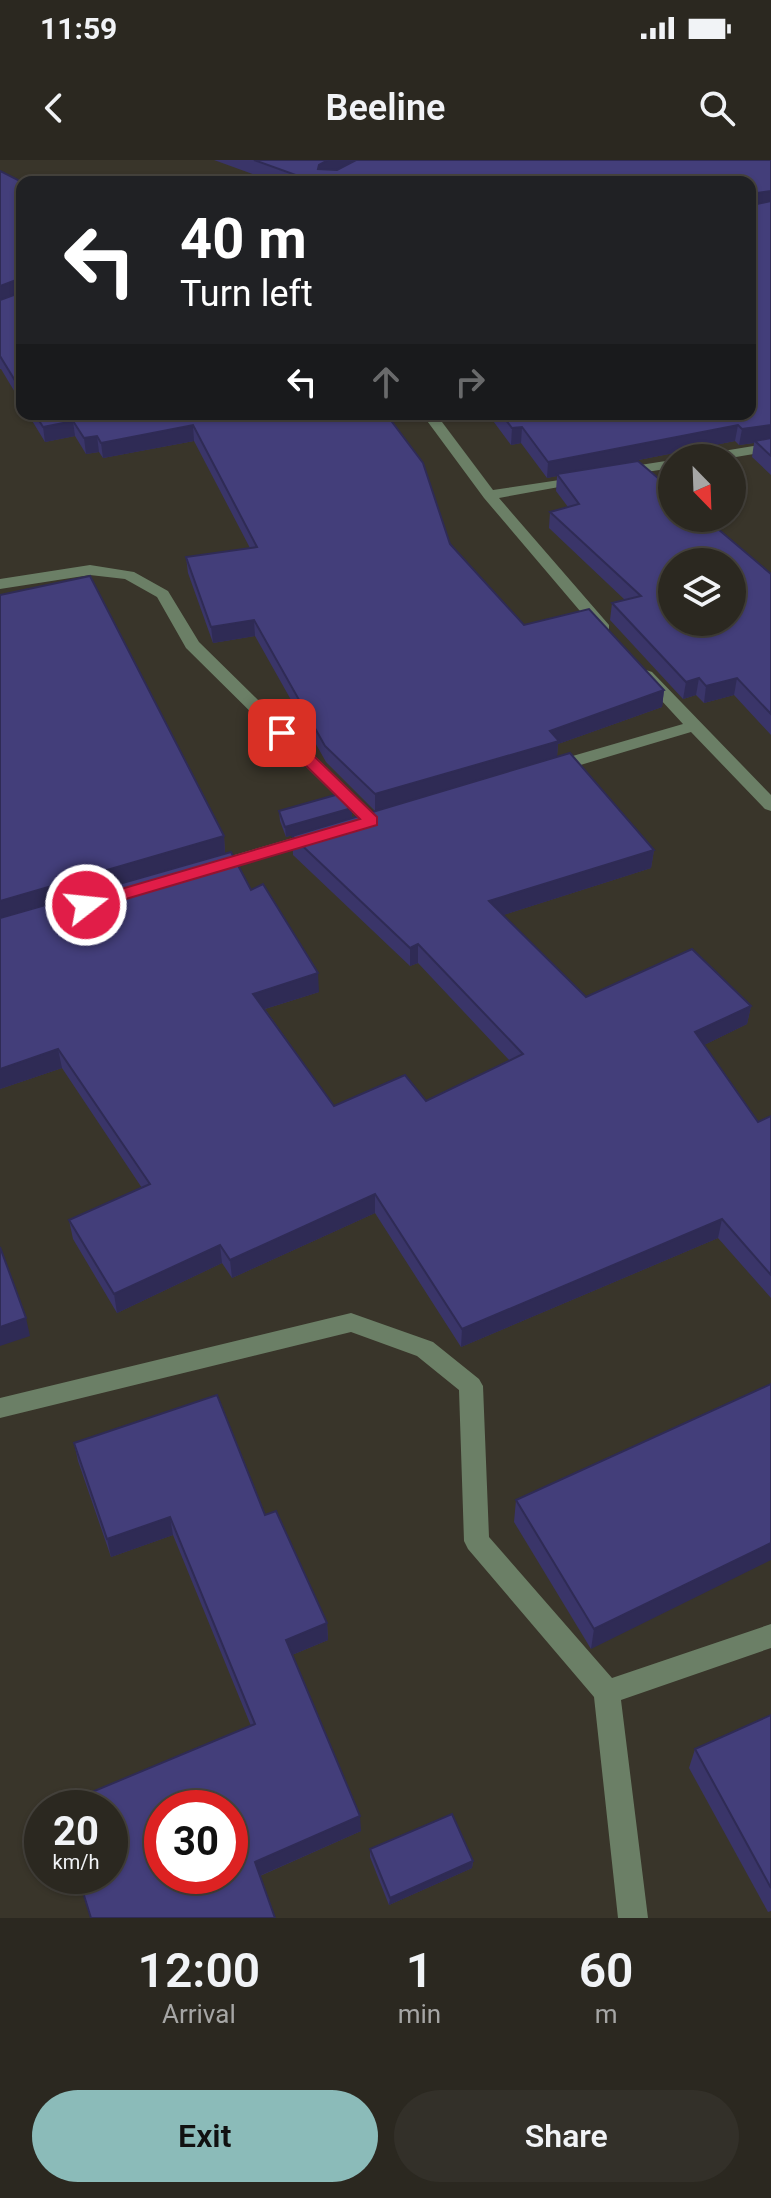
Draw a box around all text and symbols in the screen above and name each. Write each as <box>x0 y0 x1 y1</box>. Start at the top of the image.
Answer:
text: 11:59 <box>40 11 117 46</box>
icon: back <box>32 86 76 130</box>
icon: search <box>695 86 739 130</box>
text: Beeline <box>326 87 445 129</box>
text: 40 m <box>180 206 307 272</box>
icon: left <box>48 208 152 312</box>
text: Turn left <box>180 273 313 315</box>
icon: left <box>280 360 324 404</box>
icon: ahead <box>364 360 408 404</box>
icon: right <box>448 360 492 404</box>
north arrow <box>658 444 746 532</box>
map controls <box>658 444 746 636</box>
button: layers <box>658 548 746 636</box>
pin <box>248 699 316 767</box>
icon: arrive <box>260 711 304 755</box>
position arrow <box>44 863 128 947</box>
speed limit sign: 30 <box>144 1790 248 1894</box>
text: 20 <box>53 1808 99 1855</box>
text: km/h <box>53 1850 99 1874</box>
text: 12:00 <box>137 1942 260 1999</box>
text: 1 <box>406 1942 433 1999</box>
text: 60 <box>579 1942 634 1999</box>
text: Arrival <box>162 1999 236 2029</box>
text: min <box>398 1999 441 2029</box>
text: m <box>595 1999 617 2029</box>
button: Exit <box>32 2090 378 2182</box>
button: Share <box>394 2090 739 2182</box>

